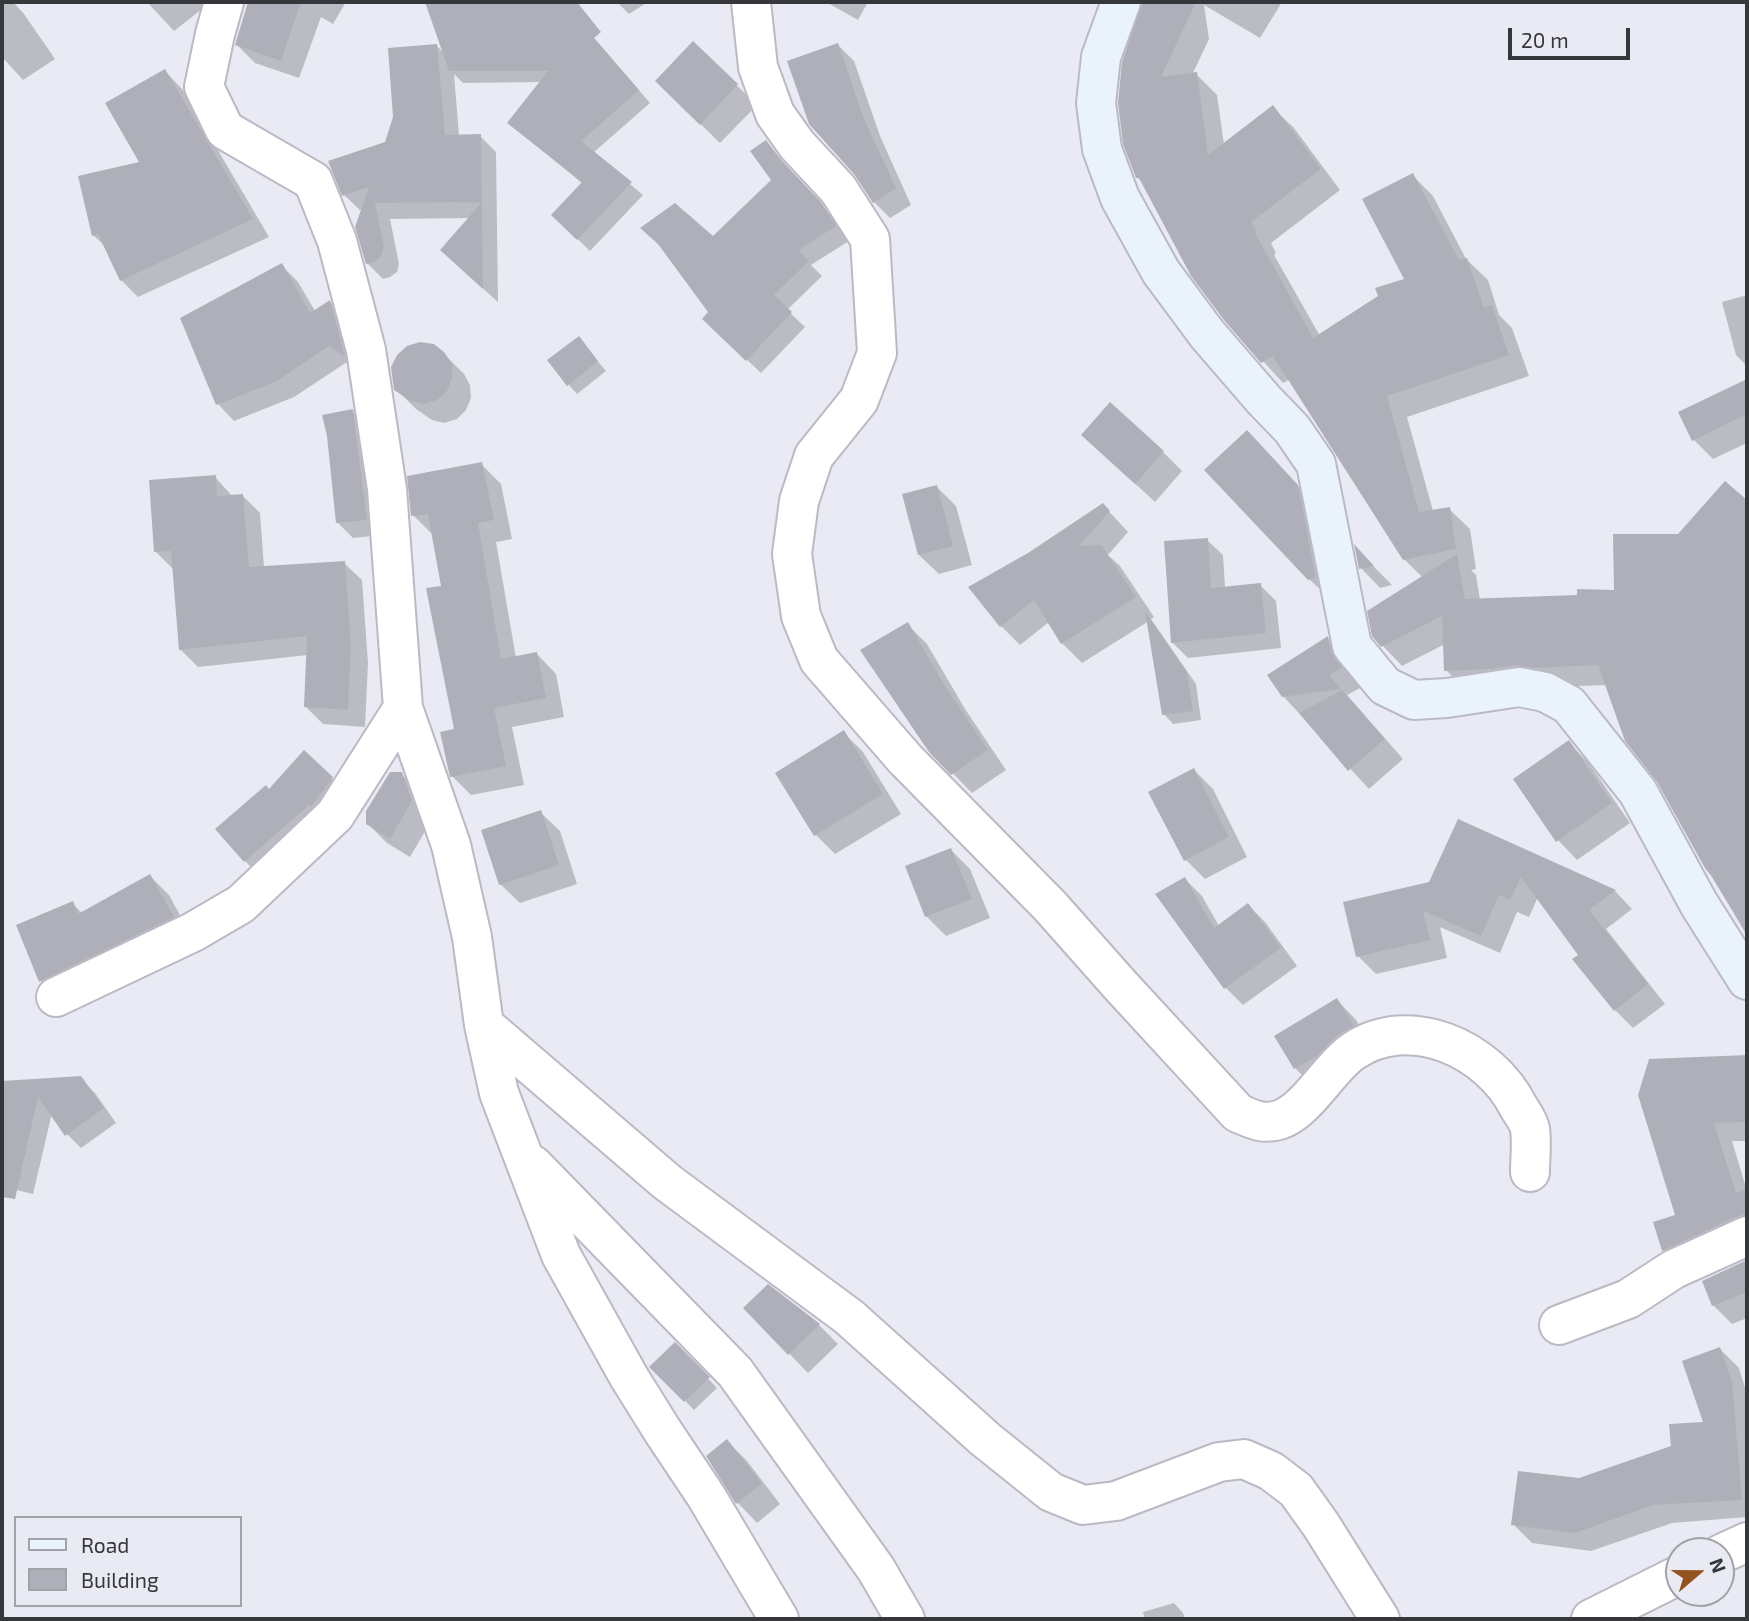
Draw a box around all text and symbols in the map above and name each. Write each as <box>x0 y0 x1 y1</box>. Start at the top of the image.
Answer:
scale bar <box>1511 14 1634 58</box>
text: 20 m <box>1521 27 1569 52</box>
legend <box>14 1516 242 1607</box>
text: Road <box>81 1532 129 1557</box>
north arrow <box>1665 1537 1735 1607</box>
text: N <box>1705 1555 1731 1576</box>
text: Building <box>81 1567 159 1592</box>

